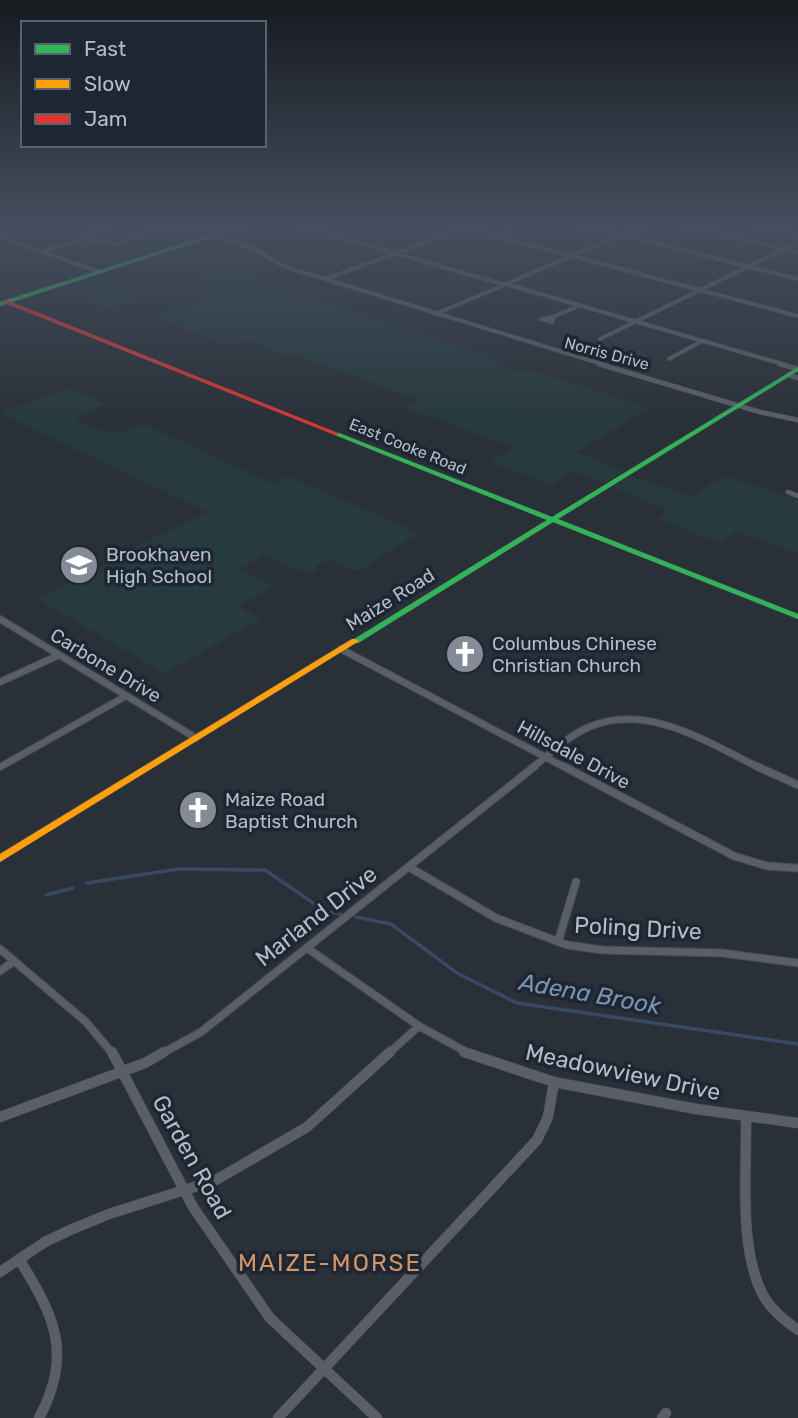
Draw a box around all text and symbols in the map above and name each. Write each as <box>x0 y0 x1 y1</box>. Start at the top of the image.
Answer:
legend <box>21 21 266 147</box>
text: Fast <box>84 36 126 61</box>
text: Slow <box>84 71 131 96</box>
text: Jam <box>84 106 128 131</box>
street label: Norris Drive <box>562 333 651 374</box>
street label: East Cooke Road <box>347 414 469 479</box>
place label: Brookhaven High School <box>106 543 212 588</box>
school or university icon: Brookhaven High School <box>58 544 100 586</box>
street label: Maize Road <box>342 563 439 636</box>
street label: Carbone Drive <box>46 623 165 708</box>
place label: Columbus Chinese Christian Church <box>492 632 657 677</box>
church icon: Columbus Chinese Christian Church <box>444 633 486 675</box>
street label: Hillsdale Drive <box>513 715 634 794</box>
place label: Maize Road Baptist Church <box>225 788 358 833</box>
church icon: Maize Road Baptist Church <box>177 789 219 831</box>
street label: Marland Drive <box>250 860 382 972</box>
street label: Poling Drive <box>574 911 702 945</box>
water label: Adena Brook <box>515 967 664 1020</box>
street label: Meadowview Drive <box>523 1038 723 1106</box>
street label: Garden Road <box>146 1090 238 1224</box>
district label: MAIZE-MORSE <box>238 1249 422 1277</box>

